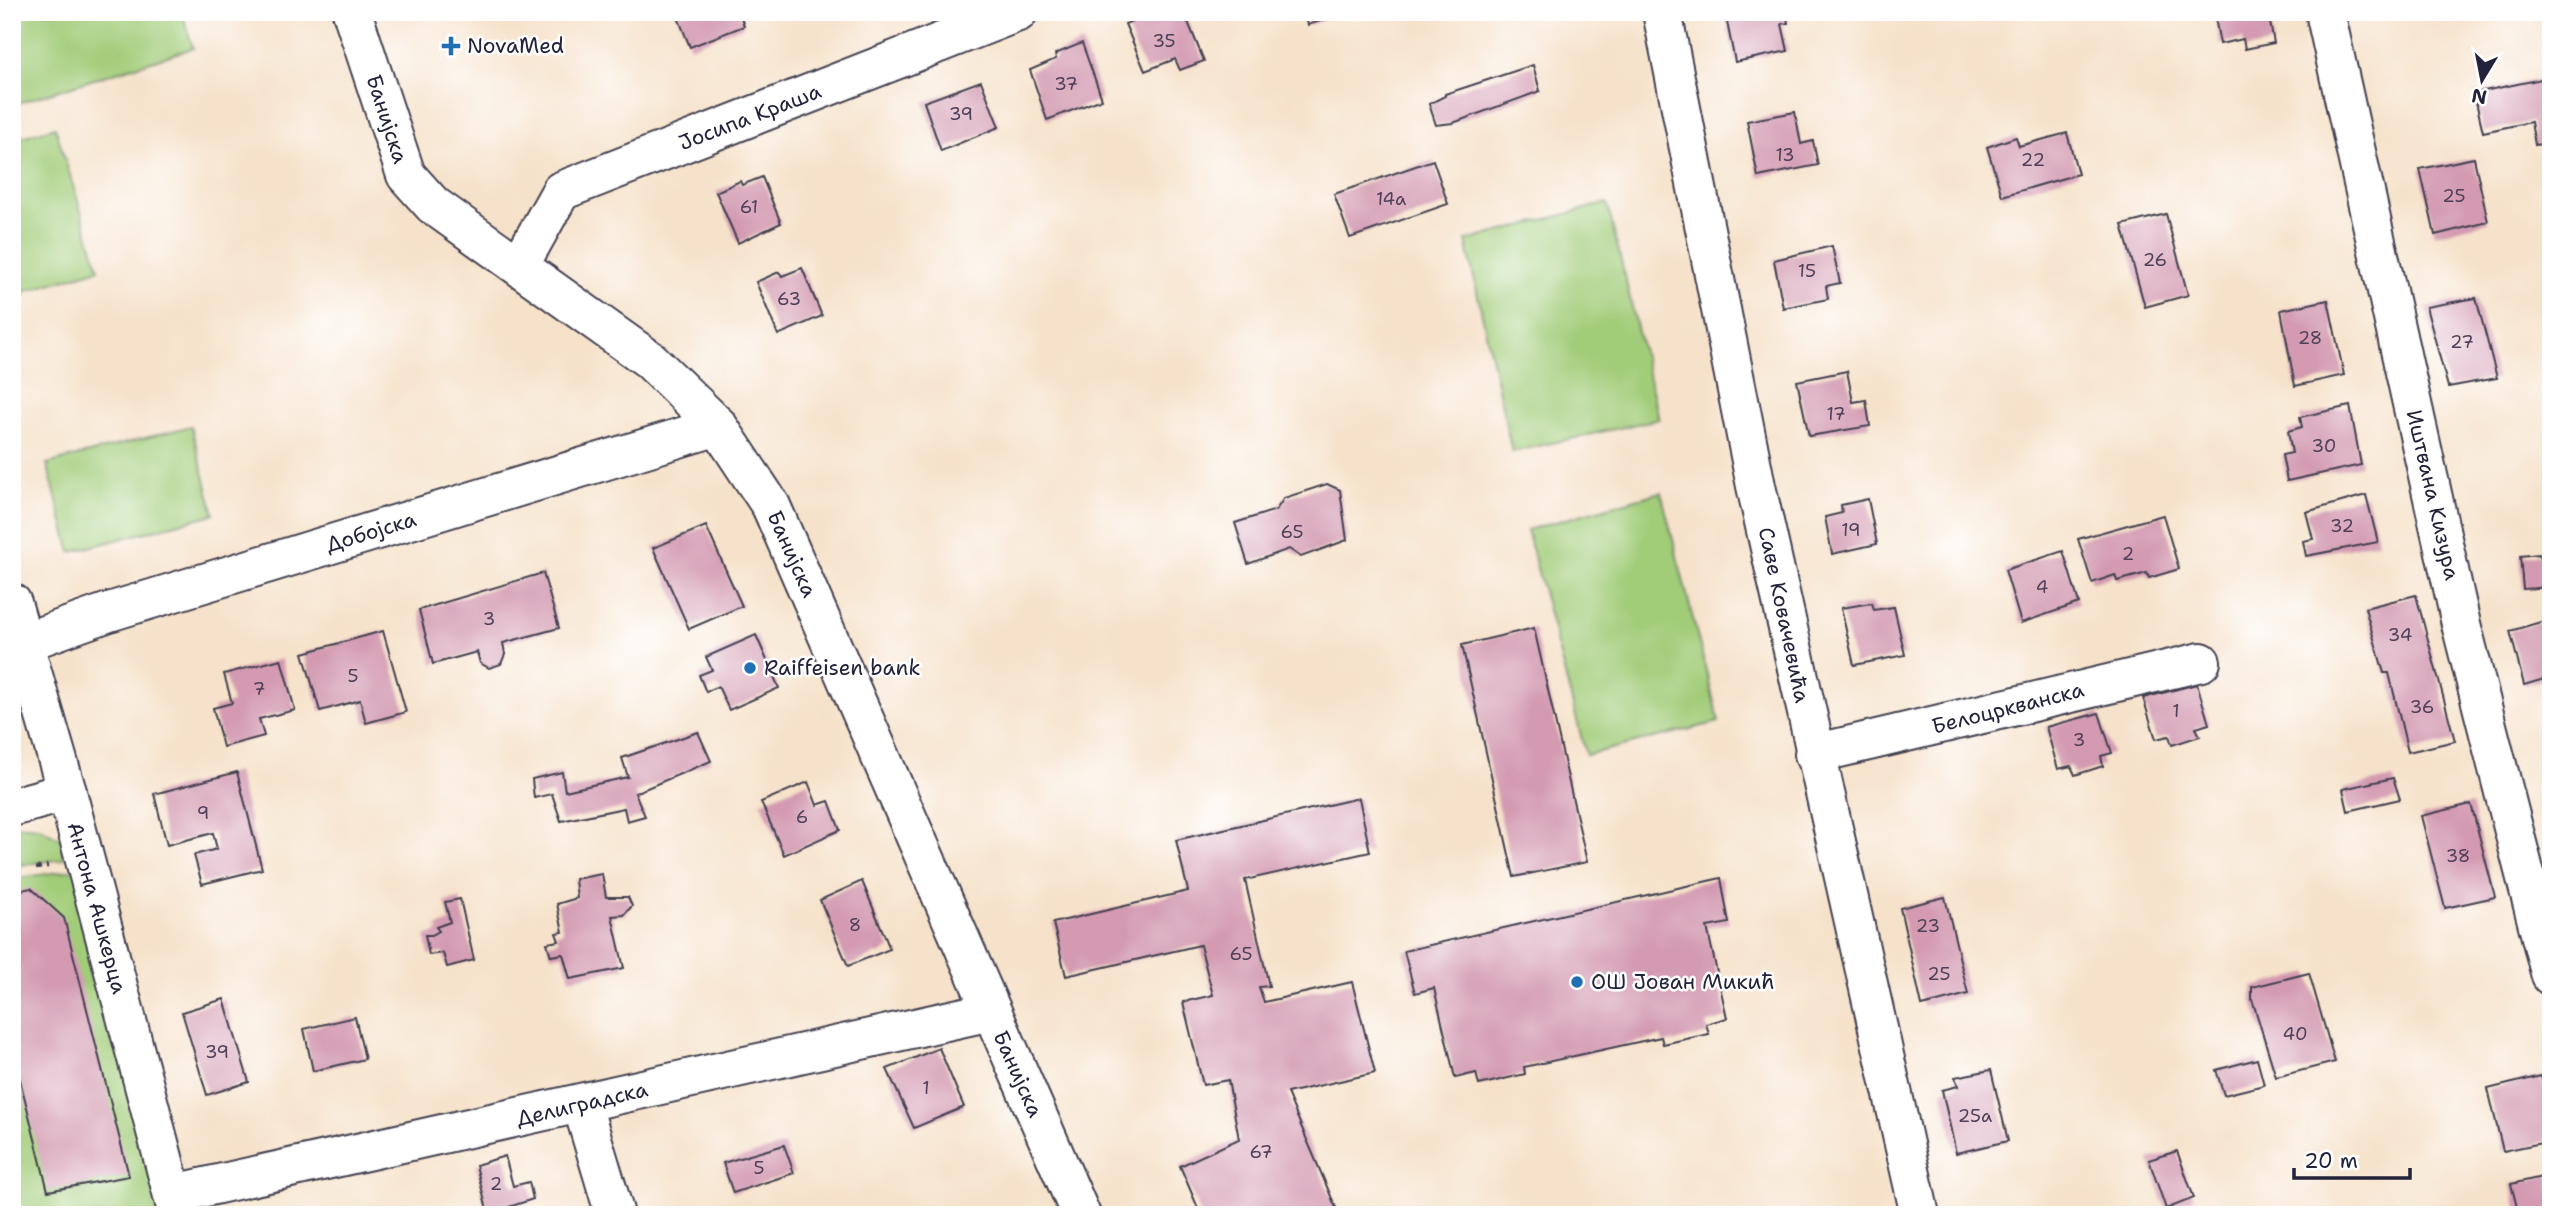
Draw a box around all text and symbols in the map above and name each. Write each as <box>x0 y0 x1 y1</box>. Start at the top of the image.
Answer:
house number: 35 <box>1152 29 1176 53</box>
place label: NovaMed <box>467 32 564 60</box>
marker: NovaMed <box>441 36 461 56</box>
north arrow <box>2448 46 2518 116</box>
street label: Банијска <box>359 71 415 167</box>
house number: 37 <box>1054 72 1078 96</box>
street label: Јосипа Краша <box>675 77 825 157</box>
text: N <box>2470 83 2489 110</box>
house number: 39 <box>949 102 973 126</box>
house number: 13 <box>1775 143 1795 167</box>
house number: 22 <box>2021 148 2045 172</box>
house number: 25 <box>2442 184 2466 208</box>
house number: 14a <box>1376 187 1406 211</box>
house number: 61 <box>740 195 758 219</box>
house number: 26 <box>2143 248 2167 272</box>
house number: 15 <box>1798 259 1816 283</box>
house number: 63 <box>777 287 801 311</box>
house number: 28 <box>2298 326 2322 350</box>
house number: 27 <box>2450 330 2474 354</box>
house number: 17 <box>1826 402 1846 426</box>
street label: Иштвана Кизура <box>2400 407 2466 583</box>
house number: 30 <box>2312 434 2336 458</box>
street label: Добојска <box>322 505 420 559</box>
street label: Банијска <box>761 506 823 602</box>
house number: 32 <box>2330 514 2354 538</box>
house number: 19 <box>1841 518 1861 542</box>
house number: 65 <box>1281 520 1303 544</box>
street label: Саве Ковачевића <box>1752 525 1816 705</box>
house number: 2 <box>2122 542 2134 566</box>
house number: 4 <box>2036 575 2048 599</box>
house number: 3 <box>483 607 495 631</box>
house number: 34 <box>2388 623 2412 647</box>
place label: Raiffeisen bank <box>764 654 921 682</box>
marker: Raiffeisen bank <box>742 660 758 676</box>
house number: 5 <box>347 664 359 688</box>
street label: Белоцркванска <box>1929 676 2087 740</box>
house number: 7 <box>253 677 265 701</box>
house number: 36 <box>2410 695 2434 719</box>
house number: 1 <box>2172 699 2180 723</box>
house number: 3 <box>2073 728 2085 752</box>
house number: 9 <box>197 801 209 825</box>
house number: 6 <box>796 805 808 829</box>
street label: Антона Ашкерца <box>61 819 133 997</box>
house number: 38 <box>2446 844 2470 868</box>
house number: 8 <box>849 913 861 937</box>
house number: 23 <box>1916 914 1940 938</box>
house number: 65 <box>1230 942 1252 966</box>
house number: 25 <box>1927 962 1951 986</box>
place label: ОШ Јован Микић <box>1591 968 1774 996</box>
marker: ОШ Јован Микић <box>1569 974 1585 990</box>
house number: 40 <box>2282 1022 2308 1046</box>
street label: Банијска <box>987 1026 1049 1122</box>
house number: 39 <box>205 1040 229 1064</box>
street label: Делиградска <box>514 1075 650 1133</box>
house number: 1 <box>922 1076 930 1100</box>
house number: 25a <box>1958 1104 1992 1128</box>
scale bar <box>2294 1136 2409 1180</box>
house number: 67 <box>1249 1140 1273 1164</box>
text: 20 m <box>2304 1147 2358 1175</box>
house number: 5 <box>753 1156 765 1180</box>
house number: 2 <box>490 1172 502 1196</box>

